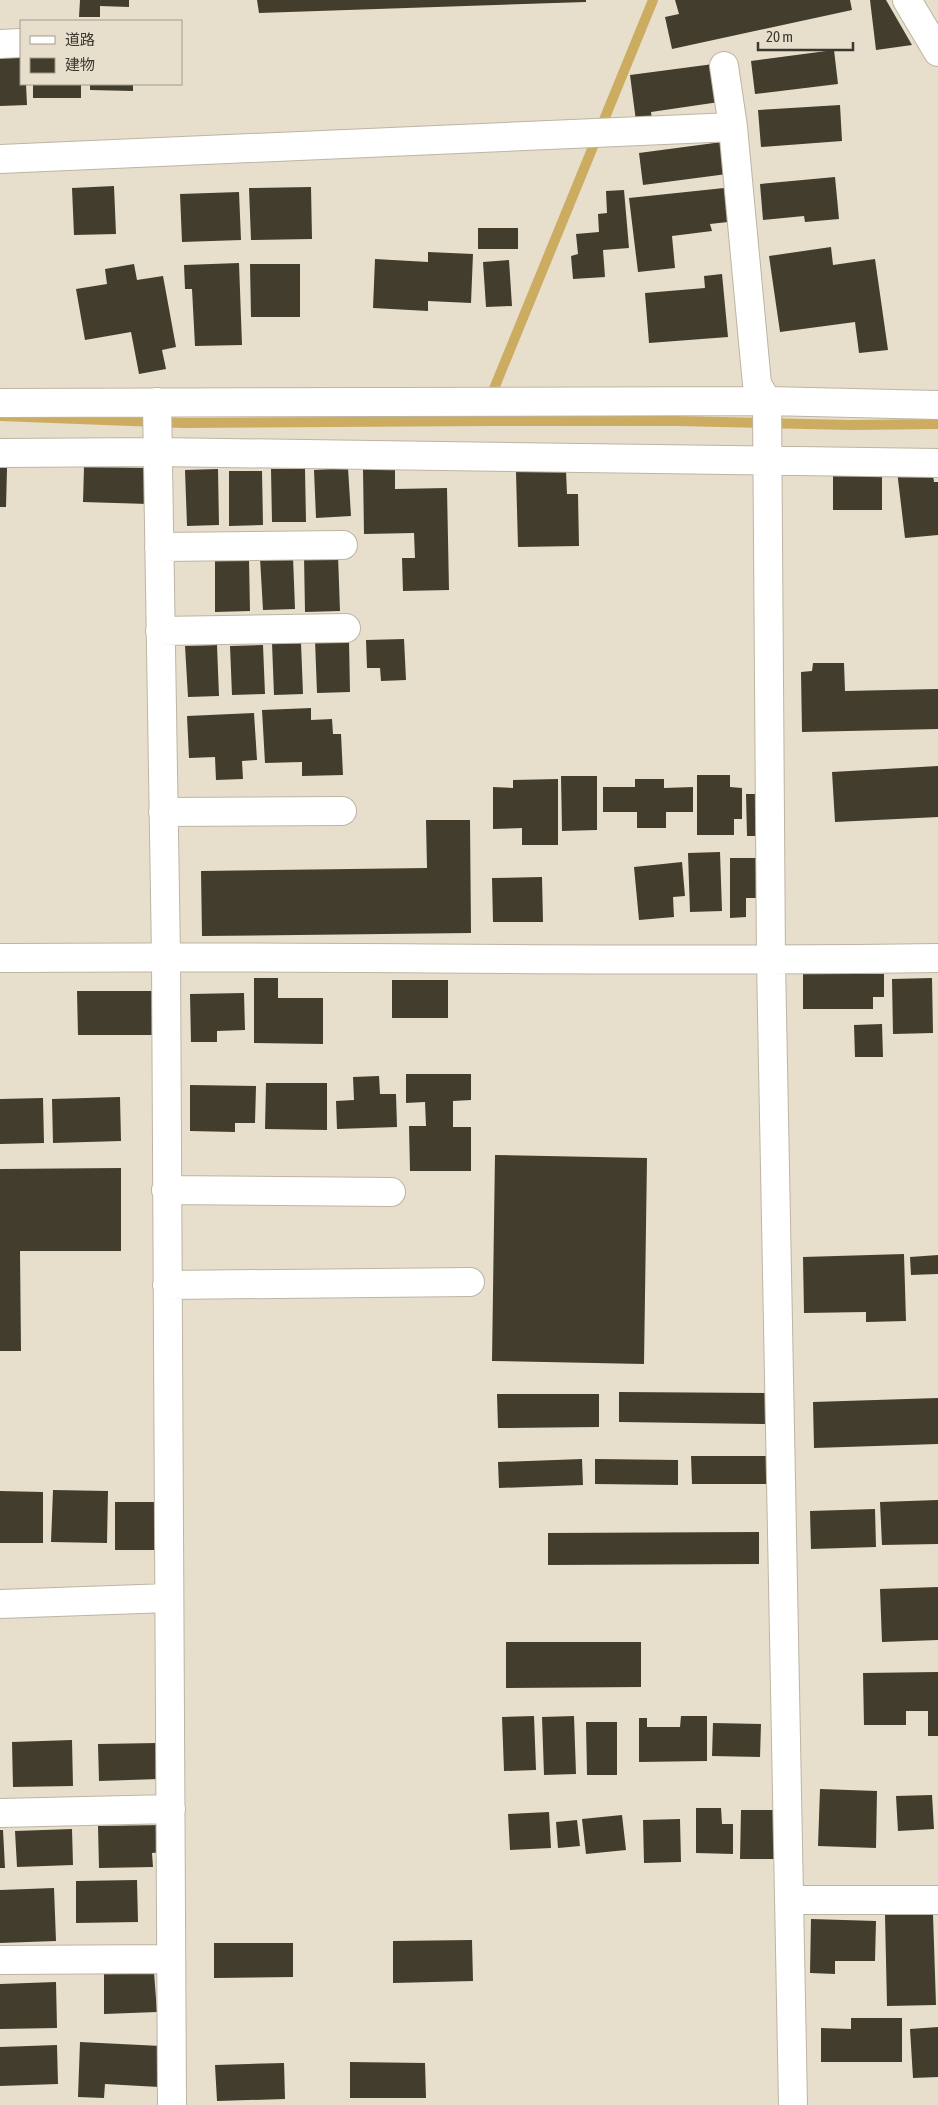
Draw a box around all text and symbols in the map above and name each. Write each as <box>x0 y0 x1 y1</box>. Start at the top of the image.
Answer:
legend <box>20 20 182 85</box>
scale bar <box>758 20 853 52</box>
text: 20 m <box>766 28 793 45</box>
text: 道路 <box>65 31 95 48</box>
text: 建物 <box>65 56 95 73</box>

